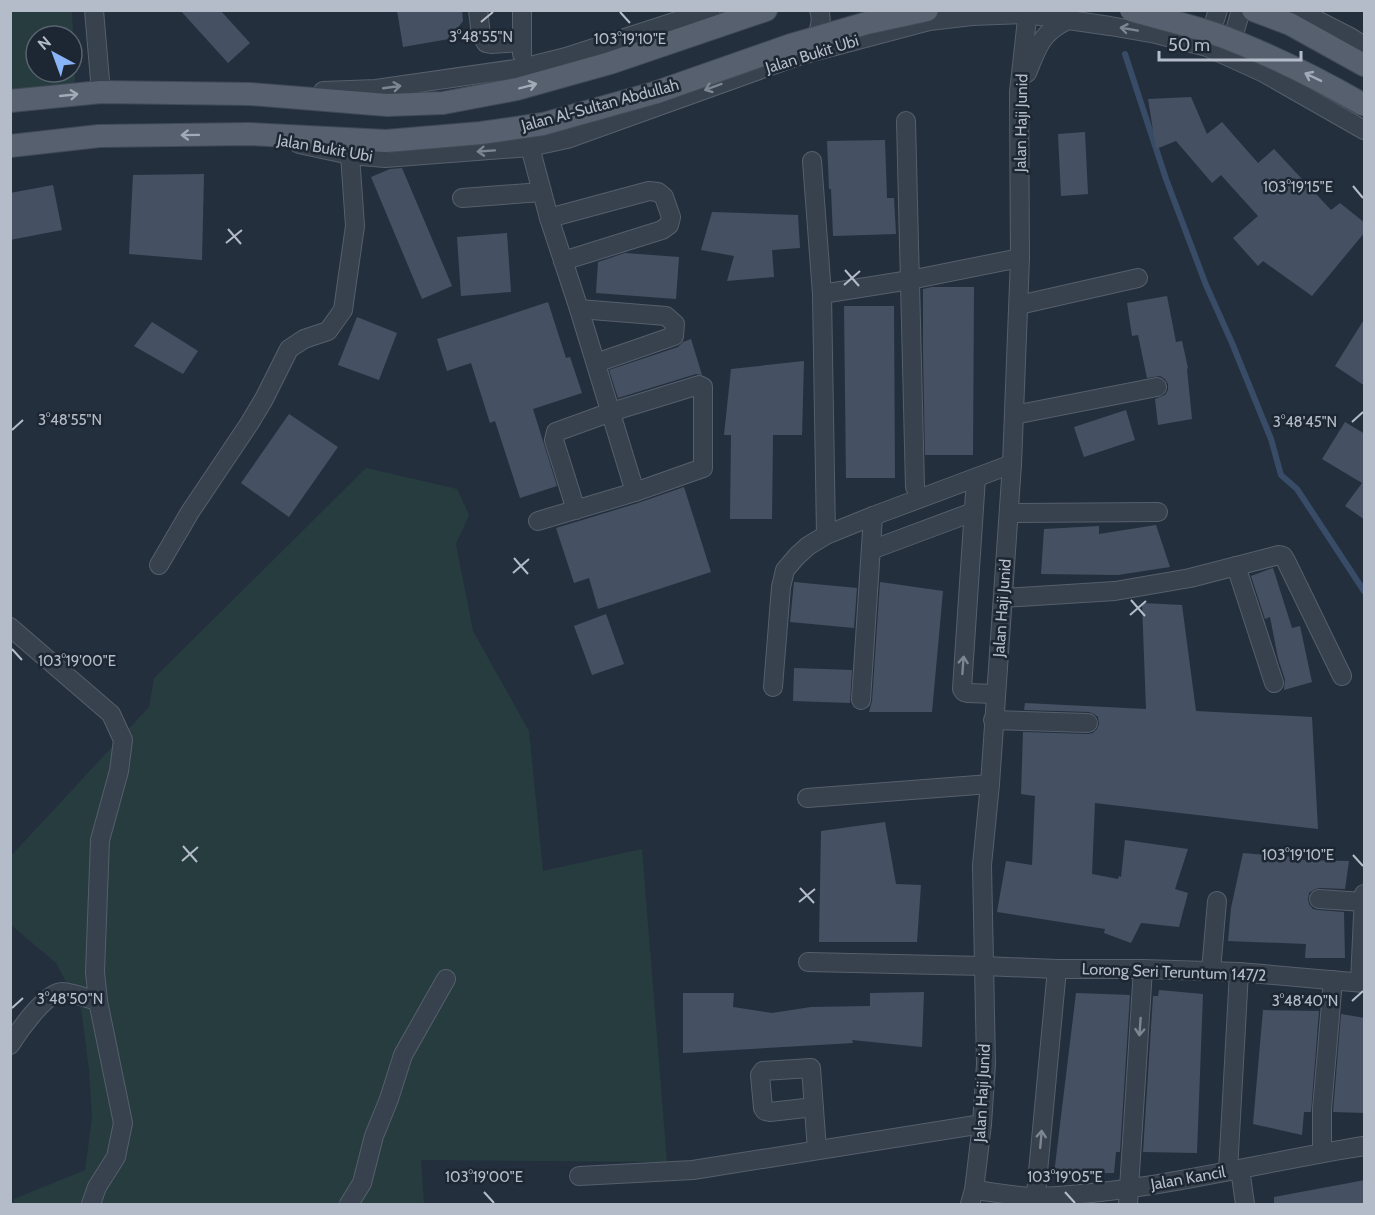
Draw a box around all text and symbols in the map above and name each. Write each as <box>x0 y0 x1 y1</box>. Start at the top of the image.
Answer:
one-way arrow <box>1120 23 1139 34</box>
north arrow <box>24 24 84 84</box>
scale bar <box>1159 24 1302 62</box>
text: 3°48'55"N <box>449 28 513 46</box>
text: 103°19'10"E <box>594 30 666 48</box>
street label: Jalan Bukit Ubi <box>762 31 861 78</box>
text: N <box>34 32 55 54</box>
text: 50 m <box>1168 34 1210 56</box>
one-way arrow <box>1305 71 1323 83</box>
street label: Jalan Haji Junid <box>1011 74 1031 173</box>
street label: Jalan Al-Sultan Abdullah <box>518 75 681 135</box>
one-way arrow <box>518 79 537 91</box>
one-way arrow <box>381 82 401 93</box>
one-way arrow <box>704 82 723 93</box>
one-way arrow <box>58 89 78 100</box>
one-way arrow <box>181 129 201 141</box>
street label: Jalan Bukit Ubi <box>275 130 374 166</box>
one-way arrow <box>476 145 496 156</box>
text: 103°19'15"E <box>1263 178 1333 196</box>
text: 3°48'55"N <box>38 411 102 429</box>
text: 3°48'45"N <box>1273 413 1337 431</box>
street label: Jalan Haji Junid <box>989 558 1015 659</box>
text: 103°19'00"E <box>38 652 116 670</box>
one-way arrow <box>958 656 969 676</box>
text: 103°19'10"E <box>1262 846 1334 864</box>
street label: Lorong Seri Teruntum 147/2 <box>1081 959 1267 985</box>
text: 3°48'50"N <box>37 990 103 1008</box>
text: 3°48'40"N <box>1272 992 1338 1010</box>
one-way arrow <box>1134 1016 1145 1036</box>
street label: Jalan Haji Junid <box>970 1043 994 1144</box>
one-way arrow <box>1036 1129 1047 1149</box>
street label: Jalan Kancil <box>1148 1162 1227 1194</box>
text: 103°19'00"E <box>445 1168 523 1186</box>
text: 103°19'05"E <box>1027 1168 1103 1186</box>

